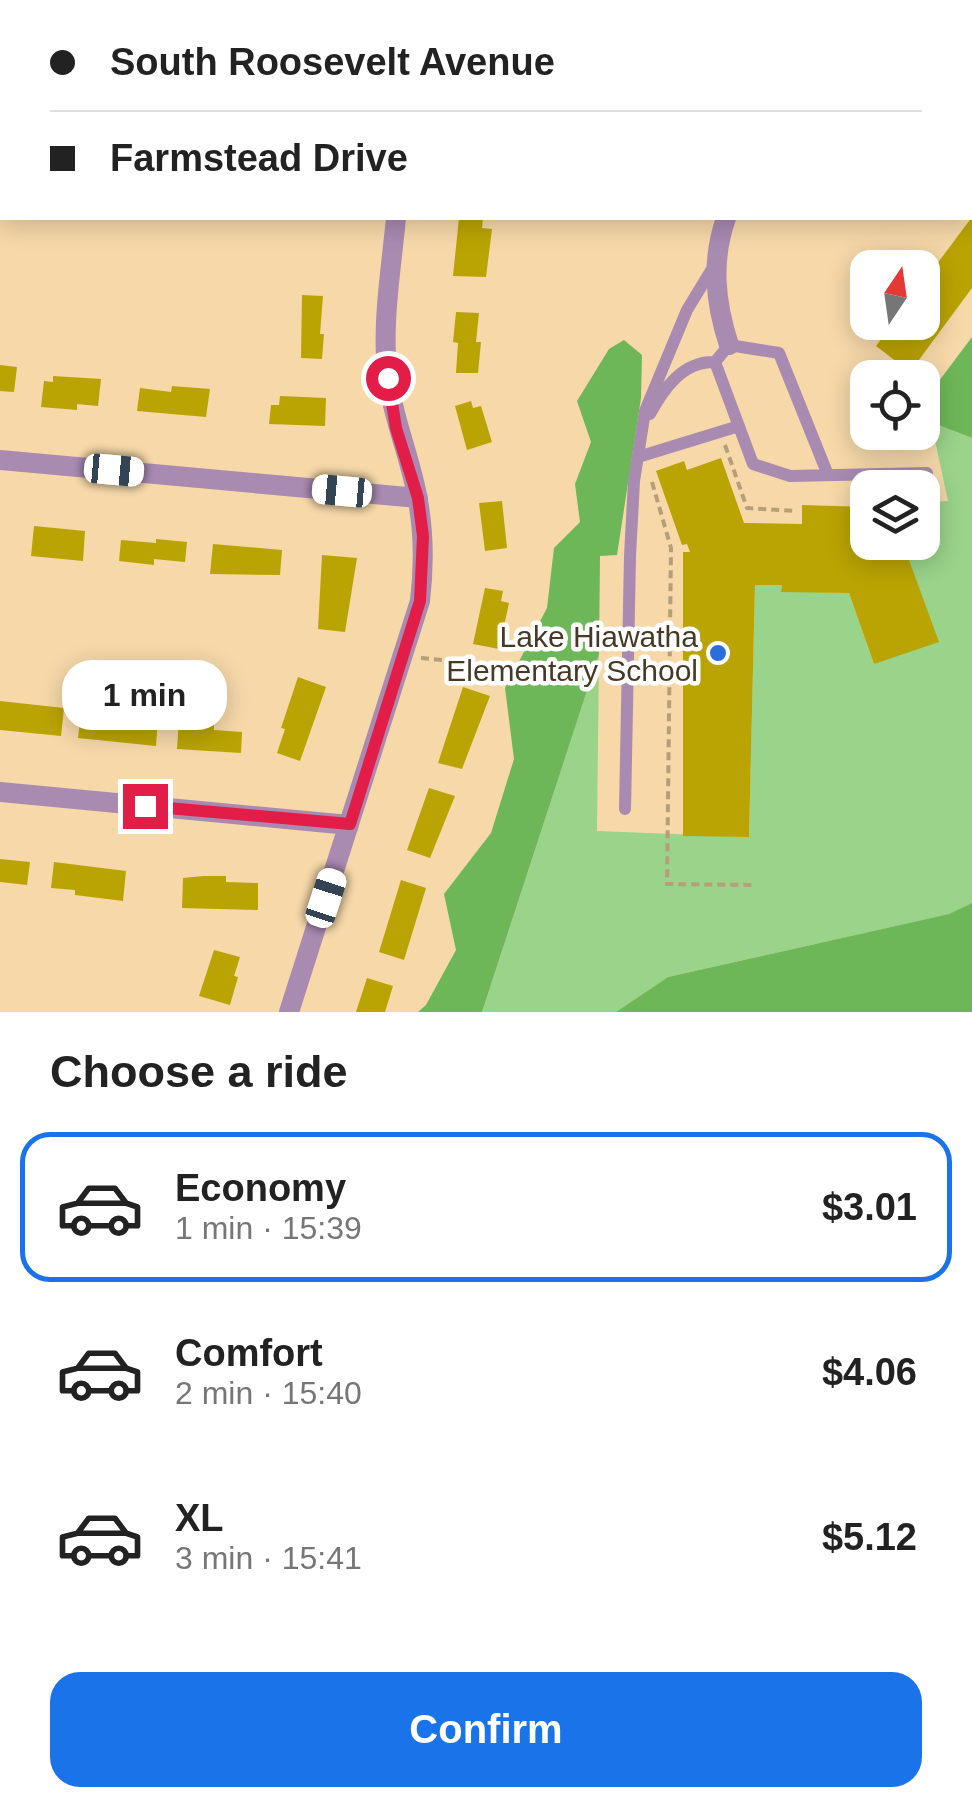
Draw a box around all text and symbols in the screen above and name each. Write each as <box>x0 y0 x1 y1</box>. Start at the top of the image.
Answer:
text: South Roosevelt Avenue <box>110 41 555 83</box>
text: Farmstead Drive <box>110 137 408 179</box>
north arrow <box>850 250 940 340</box>
map controls <box>850 250 940 560</box>
route start <box>366 356 411 401</box>
button: locate <box>850 360 940 450</box>
car <box>83 452 145 488</box>
button: layers <box>850 470 940 560</box>
car <box>311 473 373 509</box>
place label: Lake Hiawatha Elementary School <box>446 620 698 687</box>
marker: Lake Hiawatha Elementary School <box>707 642 729 664</box>
callout: 1 min <box>62 661 228 731</box>
text: 1 min <box>103 677 186 713</box>
route end <box>123 784 168 829</box>
car <box>302 865 350 931</box>
text: Choose a ride <box>50 1046 348 1097</box>
icon: car <box>55 1162 145 1252</box>
text: Economy <box>175 1167 346 1209</box>
text: $3.01 <box>822 1186 917 1228</box>
text: 1 min · 15:39 <box>175 1210 362 1246</box>
icon: car <box>55 1327 145 1417</box>
text: Comfort <box>175 1332 323 1374</box>
text: $4.06 <box>822 1351 917 1393</box>
text: 2 min · 15:40 <box>175 1375 362 1411</box>
icon: car <box>55 1492 145 1582</box>
text: XL <box>175 1497 224 1539</box>
text: $5.12 <box>822 1516 917 1558</box>
text: 3 min · 15:41 <box>175 1540 362 1576</box>
button: Confirm <box>50 1672 922 1787</box>

